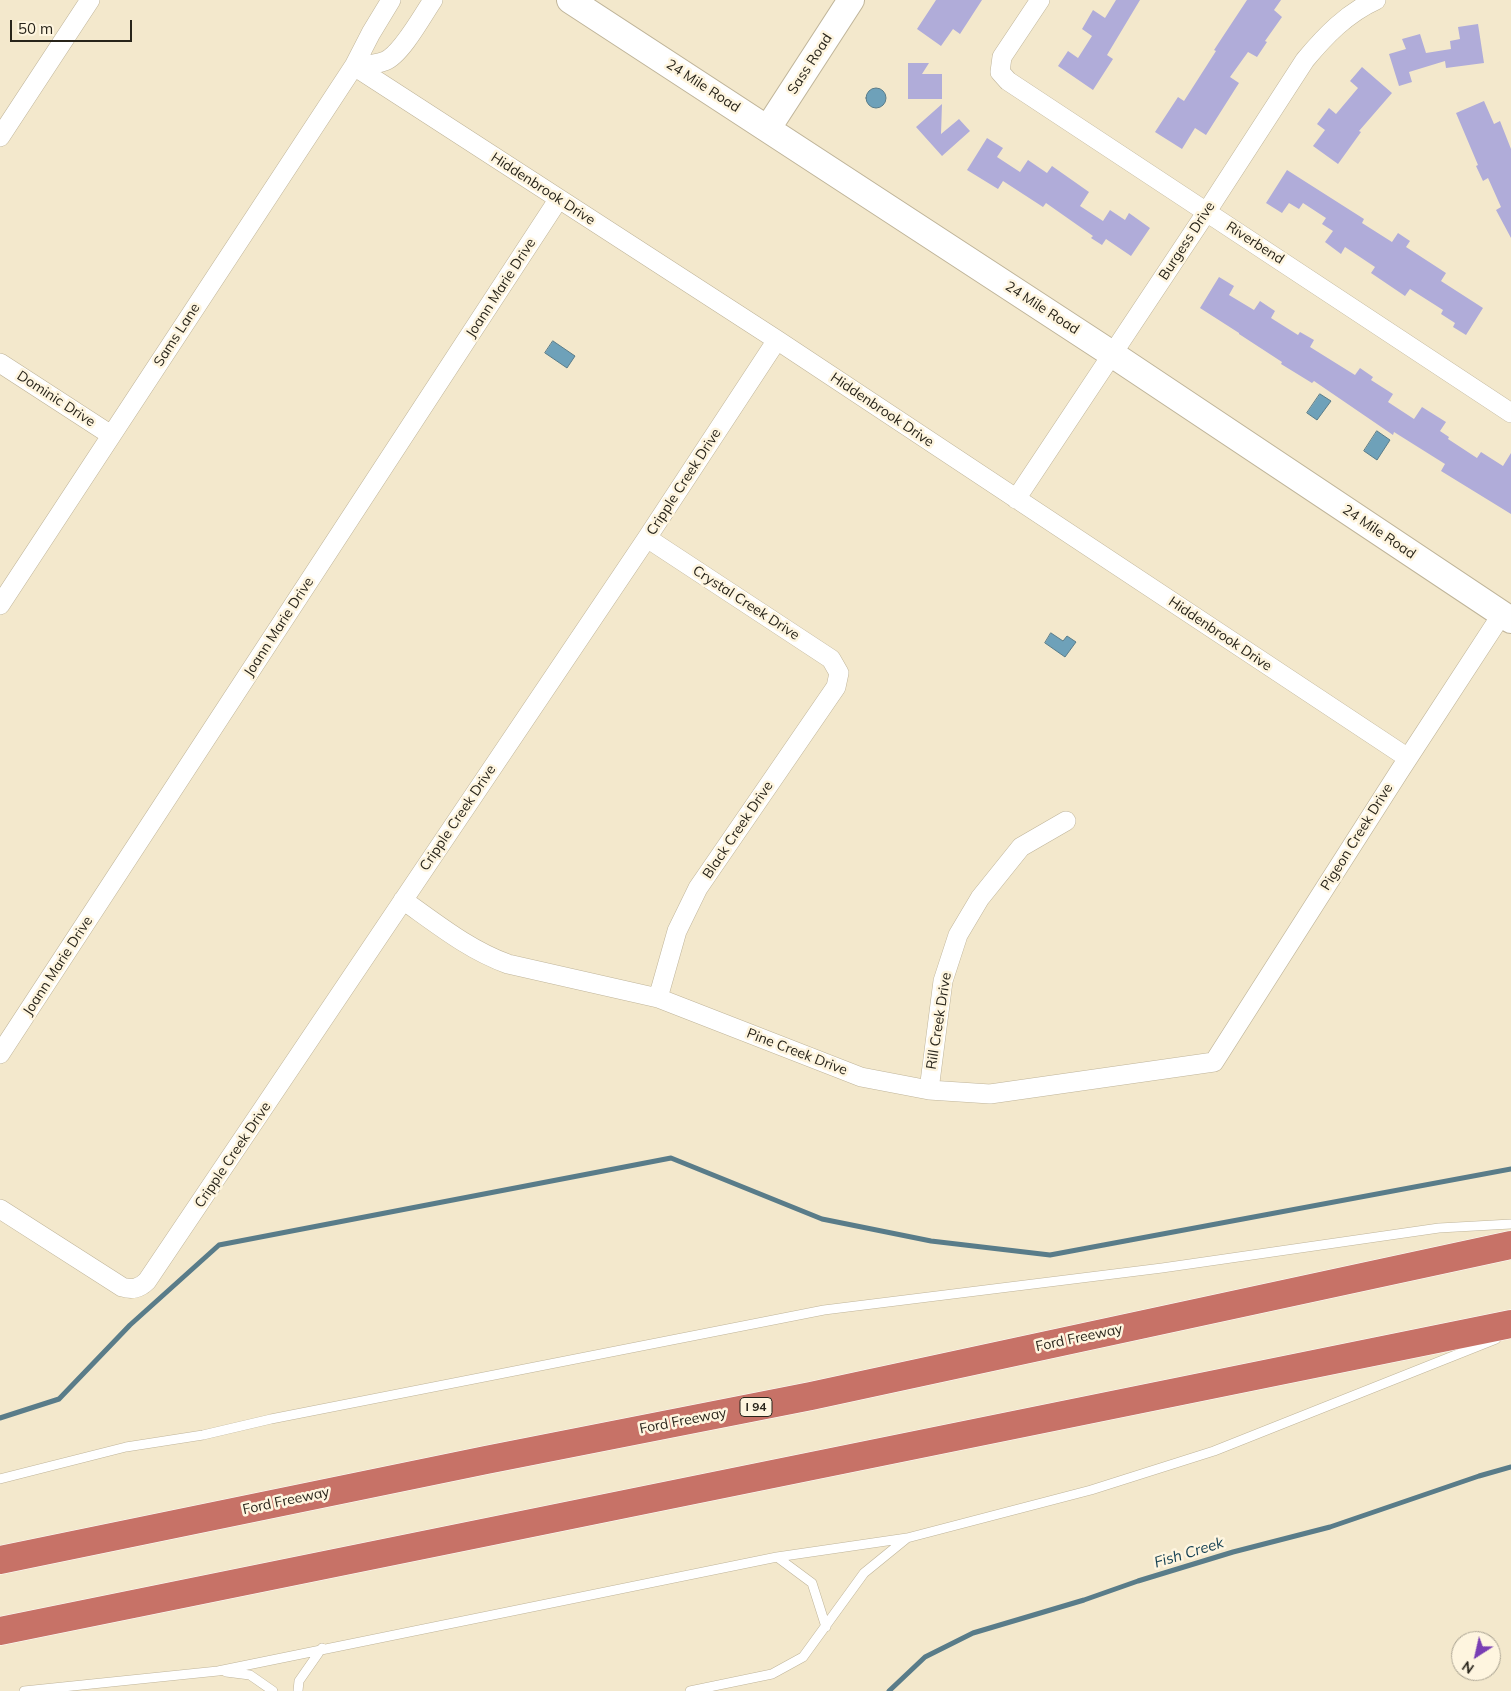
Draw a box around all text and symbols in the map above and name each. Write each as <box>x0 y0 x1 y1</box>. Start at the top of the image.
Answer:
scale bar <box>12 10 135 42</box>
text: 50 m <box>18 19 53 38</box>
street label: Sass Road <box>784 30 836 98</box>
street label: 24 Mile Road <box>663 56 743 116</box>
street label: Hiddenbrook Drive <box>488 149 598 229</box>
street label: Burgess Drive <box>1155 199 1219 283</box>
street label: Riverbend <box>1223 218 1287 268</box>
street label: Joann Marie Drive <box>463 235 539 341</box>
street label: 24 Mile Road <box>1002 278 1082 338</box>
street label: Sams Lane <box>150 300 204 370</box>
street label: Dominic Drive <box>14 367 98 431</box>
street label: Hiddenbrook Drive <box>827 369 937 451</box>
street label: Cripple Creek Drive <box>643 425 725 539</box>
street label: 24 Mile Road <box>1339 501 1419 563</box>
street label: Crystal Creek Drive <box>689 562 803 644</box>
street label: Joann Marie Drive <box>241 574 317 680</box>
street label: Hiddenbrook Drive <box>1165 593 1275 675</box>
street label: Cripple Creek Drive <box>416 762 500 874</box>
street label: Black Creek Drive <box>699 778 777 882</box>
street label: Pigeon Creek Drive <box>1317 780 1397 894</box>
street label: Joann Marie Drive <box>20 913 96 1019</box>
street label: Rill Creek Drive <box>923 971 955 1071</box>
street label: Pine Creek Drive <box>744 1025 850 1079</box>
street label: Cripple Creek Drive <box>191 1099 275 1211</box>
street label: Ford Freeway <box>1034 1321 1124 1355</box>
road number: I 94 <box>740 1398 772 1416</box>
street label: Ford Freeway <box>638 1404 728 1438</box>
street label: Ford Freeway <box>241 1484 331 1518</box>
water label: Fish Creek <box>1152 1534 1226 1572</box>
north arrow <box>1451 1631 1501 1681</box>
text: N <box>1458 1657 1477 1678</box>

